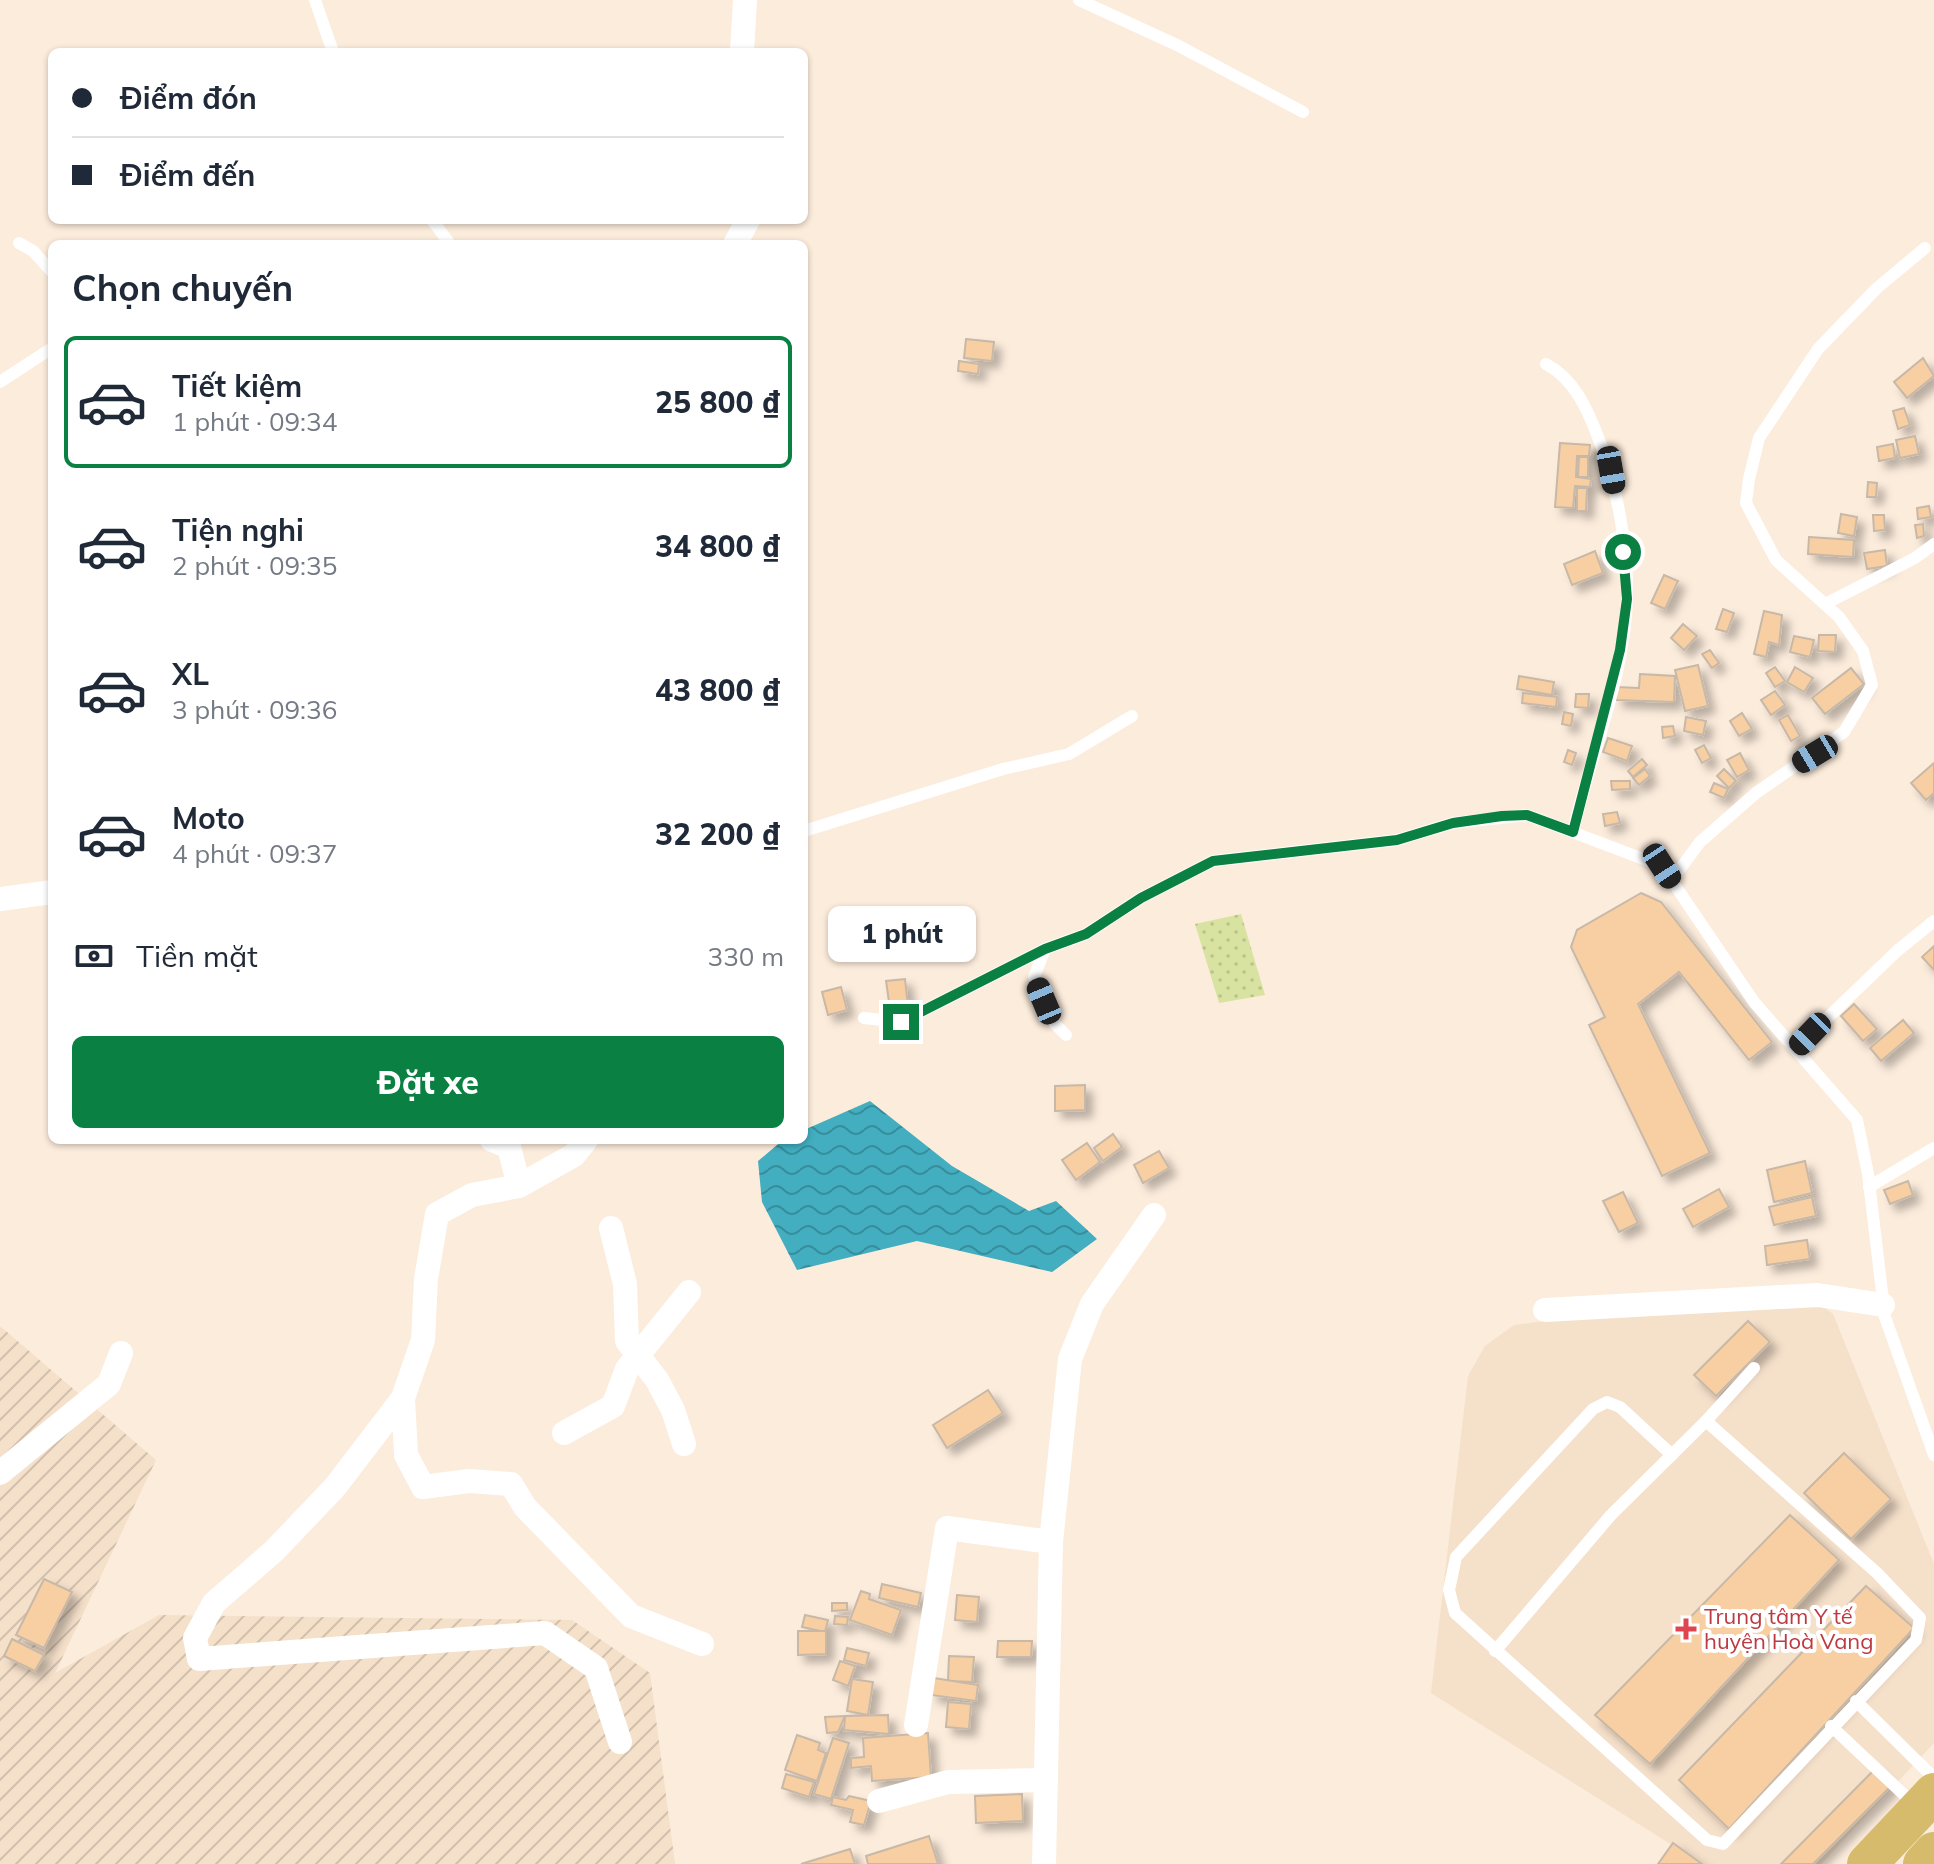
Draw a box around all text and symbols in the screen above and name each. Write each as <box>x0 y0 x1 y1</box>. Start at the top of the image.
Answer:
text: Điểm đón <box>120 79 257 117</box>
text: Điểm đến <box>120 156 255 194</box>
text: Chọn chuyến <box>72 265 293 310</box>
icon: car <box>76 366 148 438</box>
text: Tiết kiệm <box>172 367 302 405</box>
text: 25 800 ₫ <box>655 383 780 421</box>
text: 1 phút · 09:34 <box>172 405 337 438</box>
car <box>1595 444 1627 496</box>
icon: car <box>76 510 148 582</box>
text: Tiện nghi <box>172 511 304 549</box>
text: 34 800 ₫ <box>655 527 780 565</box>
route start <box>1605 534 1641 570</box>
text: 2 phút · 09:35 <box>172 549 337 582</box>
icon: car <box>76 654 148 726</box>
text: XL <box>172 655 209 693</box>
text: 43 800 ₫ <box>655 671 780 709</box>
text: 3 phút · 09:36 <box>172 693 337 726</box>
car <box>1788 731 1842 777</box>
icon: car <box>76 798 148 870</box>
text: Moto <box>172 799 245 837</box>
text: 32 200 ₫ <box>655 815 780 853</box>
text: 4 phút · 09:37 <box>172 837 337 870</box>
car <box>1639 839 1685 893</box>
callout: 1 phút <box>827 906 975 962</box>
text: 1 phút <box>861 917 943 950</box>
icon: cash <box>72 934 116 978</box>
text: Tiền mặt <box>136 937 258 975</box>
text: 330 m <box>708 940 784 973</box>
car <box>1024 974 1064 1028</box>
route end <box>883 1004 919 1040</box>
car <box>1785 1008 1835 1060</box>
button: Đặt xe <box>72 1036 784 1128</box>
place label: Trung tâm Y tế huyện Hoà Vang <box>1704 1602 1874 1655</box>
marker: Trung tâm Y tế huyện Hoà Vang <box>1675 1618 1697 1640</box>

